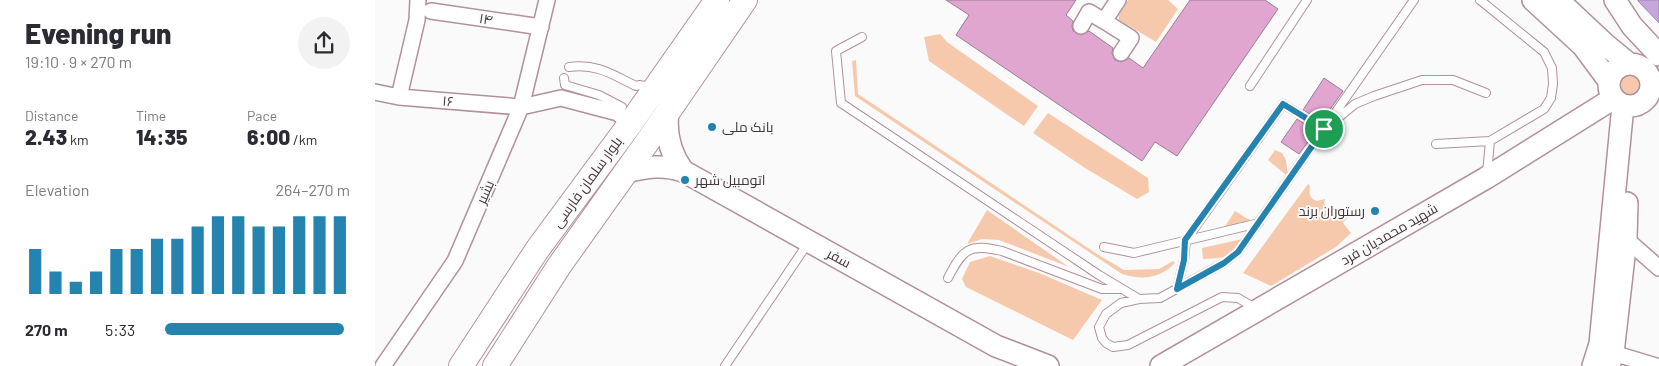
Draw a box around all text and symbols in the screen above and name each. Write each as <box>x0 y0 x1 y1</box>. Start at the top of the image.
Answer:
street label: ۱۴ <box>478 9 494 28</box>
text: Evening run <box>25 16 171 50</box>
button: share <box>298 17 350 69</box>
text: 19:10 · 9 × 270 m <box>25 52 132 71</box>
street label: ۱۶ <box>442 92 454 109</box>
text: Distance <box>25 107 78 124</box>
text: Time <box>136 107 166 124</box>
text: Pace <box>247 107 277 124</box>
pin <box>1303 108 1345 150</box>
icon: arrive <box>1310 115 1338 143</box>
place label: بانک ملی <box>722 118 774 135</box>
marker: بانک ملی <box>706 121 718 133</box>
text: 2.43 <box>25 124 67 149</box>
text: 14:35 <box>136 124 187 149</box>
text: 6:00 <box>247 124 290 149</box>
text: km <box>67 131 89 148</box>
text: /km <box>290 131 317 148</box>
street label: بلوار سلمان فارسی <box>548 133 625 230</box>
place label: اتومبیل شهر <box>694 171 765 188</box>
marker: اتومبیل شهر <box>679 174 691 186</box>
street label: بشیر <box>471 177 497 207</box>
text: Elevation <box>25 180 89 199</box>
text: 264–270 m <box>276 180 350 199</box>
street label: شهید محمدیان فرد <box>1337 199 1440 268</box>
place label: رستوران برند <box>1299 202 1365 219</box>
marker: رستوران برند <box>1369 205 1381 217</box>
street label: سفر <box>823 244 854 271</box>
text: 270 m <box>25 320 68 339</box>
text: 5:33 <box>105 320 135 339</box>

